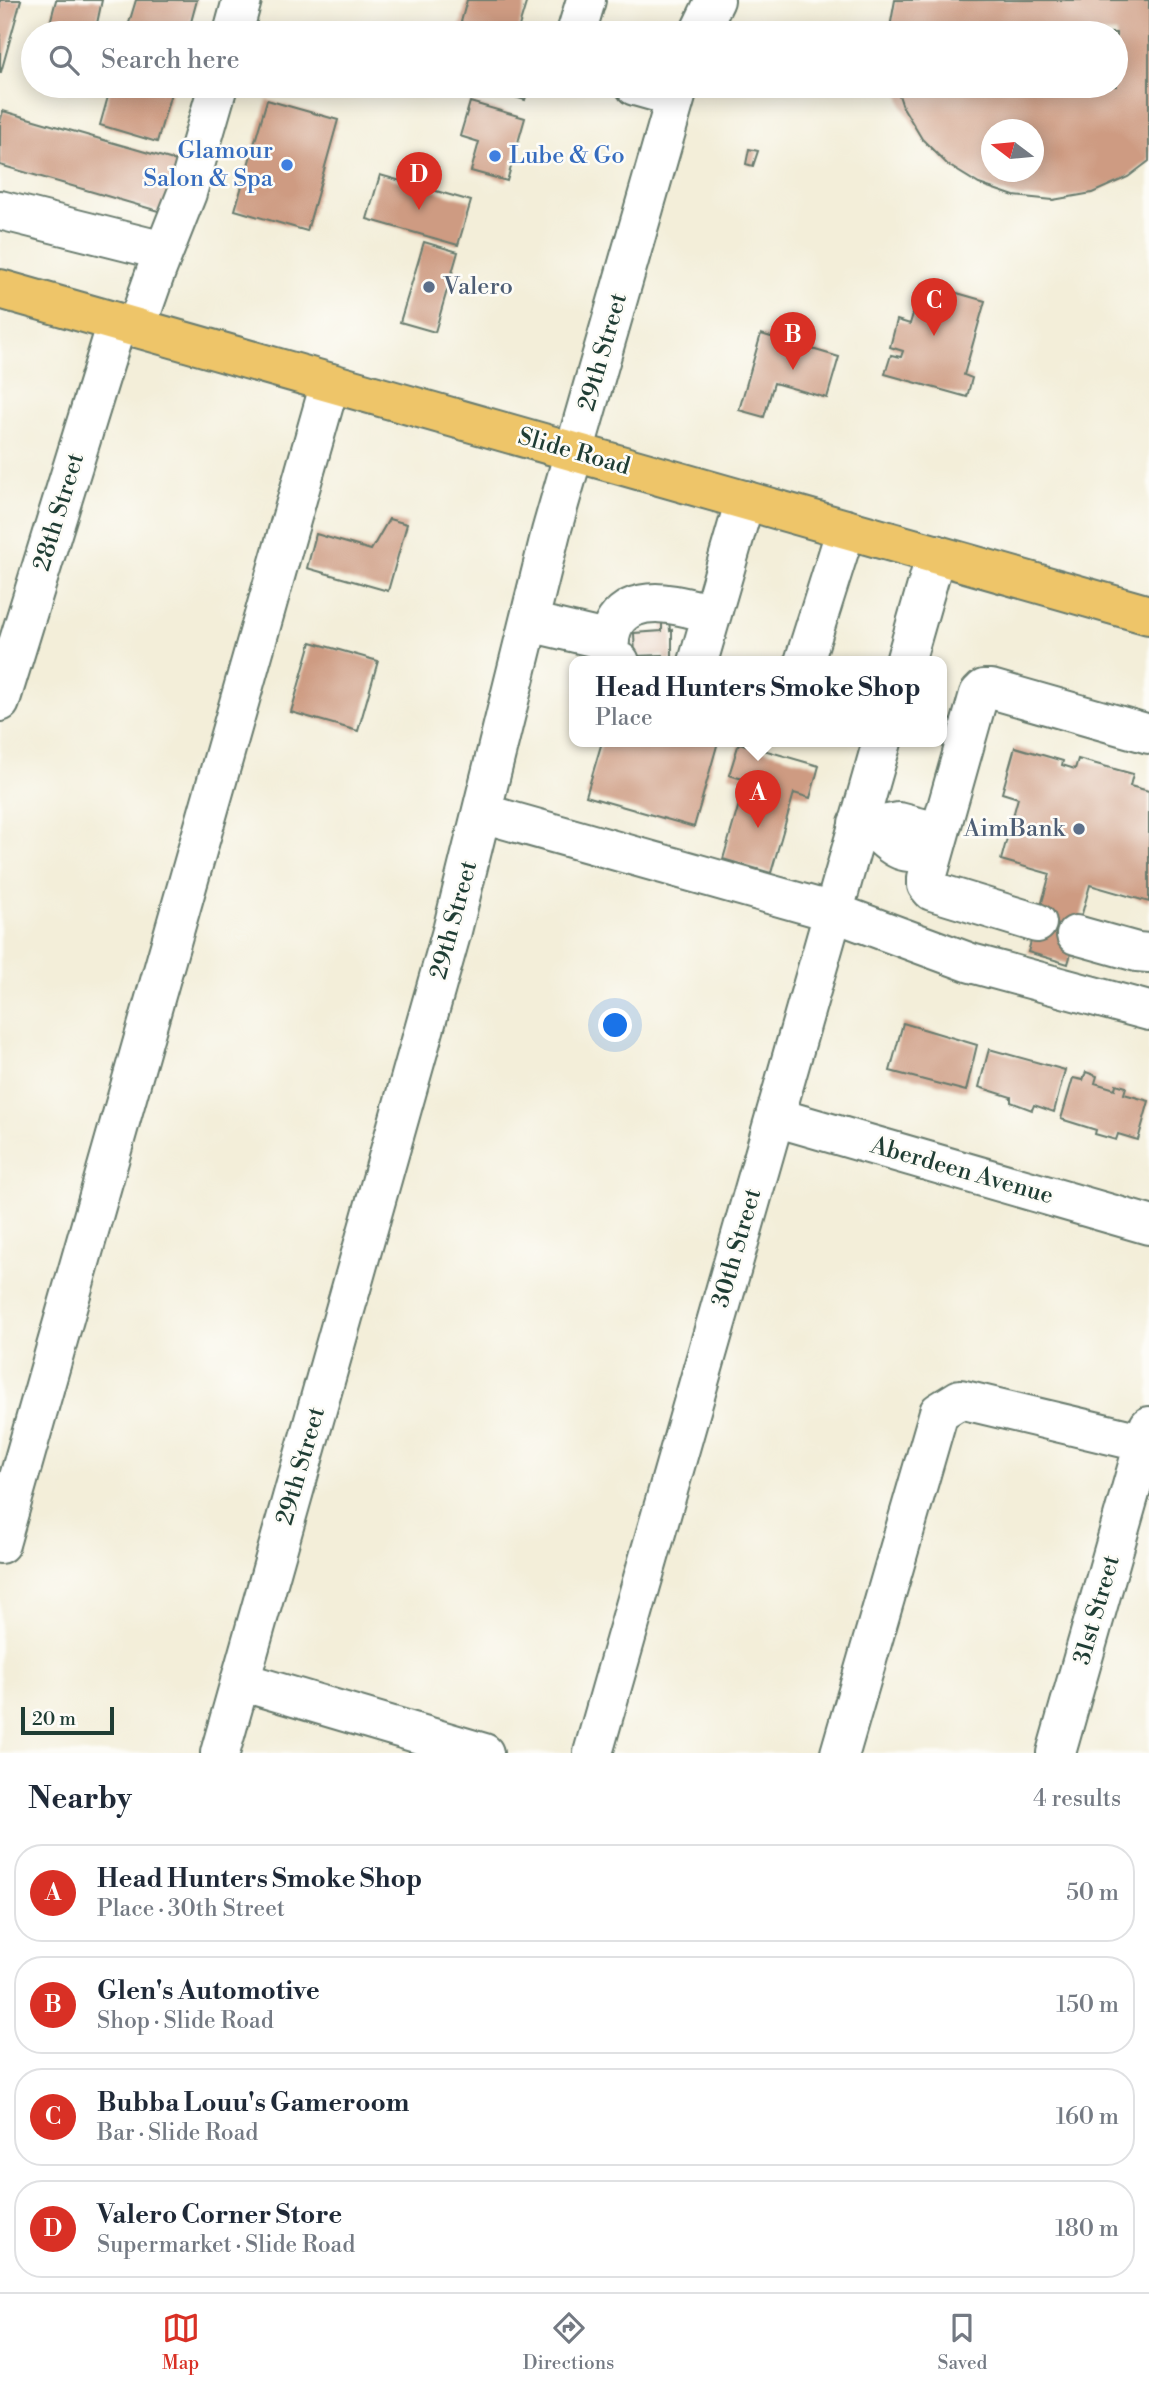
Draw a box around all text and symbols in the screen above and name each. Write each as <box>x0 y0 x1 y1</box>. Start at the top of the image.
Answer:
search box <box>21 21 1128 98</box>
icon: search <box>45 41 83 79</box>
text: Search here <box>101 44 240 76</box>
north arrow <box>981 119 1044 182</box>
place label: Glamour Salon & Spa <box>143 136 274 194</box>
place label: Lube & Go <box>509 141 625 171</box>
marker: Lube & Go <box>487 148 503 164</box>
pin: D <box>396 152 442 210</box>
marker: Glamour Salon & Spa <box>279 157 295 173</box>
place label: Valero <box>442 272 513 302</box>
pin: C <box>911 278 957 336</box>
marker: Valero <box>421 279 437 295</box>
street label: 29th Street <box>572 289 634 415</box>
pin: B <box>770 312 816 370</box>
street label: Slide Road <box>515 422 634 482</box>
street label: 28th Street <box>27 449 91 575</box>
popup <box>569 656 947 747</box>
text: Head Hunters Smoke Shop <box>595 672 921 704</box>
text: Place <box>595 704 653 732</box>
pin: A <box>735 770 781 828</box>
place label: AimBank <box>963 814 1066 844</box>
marker: AimBank <box>1071 821 1087 837</box>
street label: 29th Street <box>424 857 484 983</box>
your location <box>598 1008 632 1042</box>
street label: Aberdeen Avenue <box>866 1130 1057 1211</box>
street label: 30th Street <box>706 1185 768 1311</box>
street label: 29th Street <box>270 1403 332 1529</box>
street label: 31st Street <box>1067 1551 1127 1668</box>
scale bar <box>21 1704 114 1736</box>
text: 20 m <box>32 1707 76 1731</box>
text: Nearby <box>28 1780 132 1818</box>
text: 4 results <box>1033 1785 1121 1813</box>
text: Head Hunters Smoke Shop <box>97 1863 422 1895</box>
text: A <box>45 1879 61 1907</box>
text: 50 m <box>1066 1879 1119 1907</box>
text: Place · 30th Street <box>97 1895 285 1923</box>
text: Glen's Automotive <box>97 1975 320 2007</box>
text: B <box>44 1991 62 2019</box>
text: 150 m <box>1056 1991 1119 2019</box>
text: Shop · Slide Road <box>97 2007 274 2035</box>
text: Bubba Louu's Gameroom <box>97 2087 409 2119</box>
text: C <box>45 2103 61 2131</box>
text: 160 m <box>1056 2103 1119 2131</box>
text: Bar · Slide Road <box>97 2119 258 2147</box>
text: Valero Corner Store <box>97 2199 342 2231</box>
text: D <box>44 2215 62 2243</box>
text: 180 m <box>1055 2215 1119 2243</box>
text: Supermarket · Slide Road <box>97 2231 355 2259</box>
tab: Map <box>162 2309 200 2375</box>
tab: Directions <box>523 2309 614 2375</box>
tab: Saved <box>938 2309 987 2375</box>

